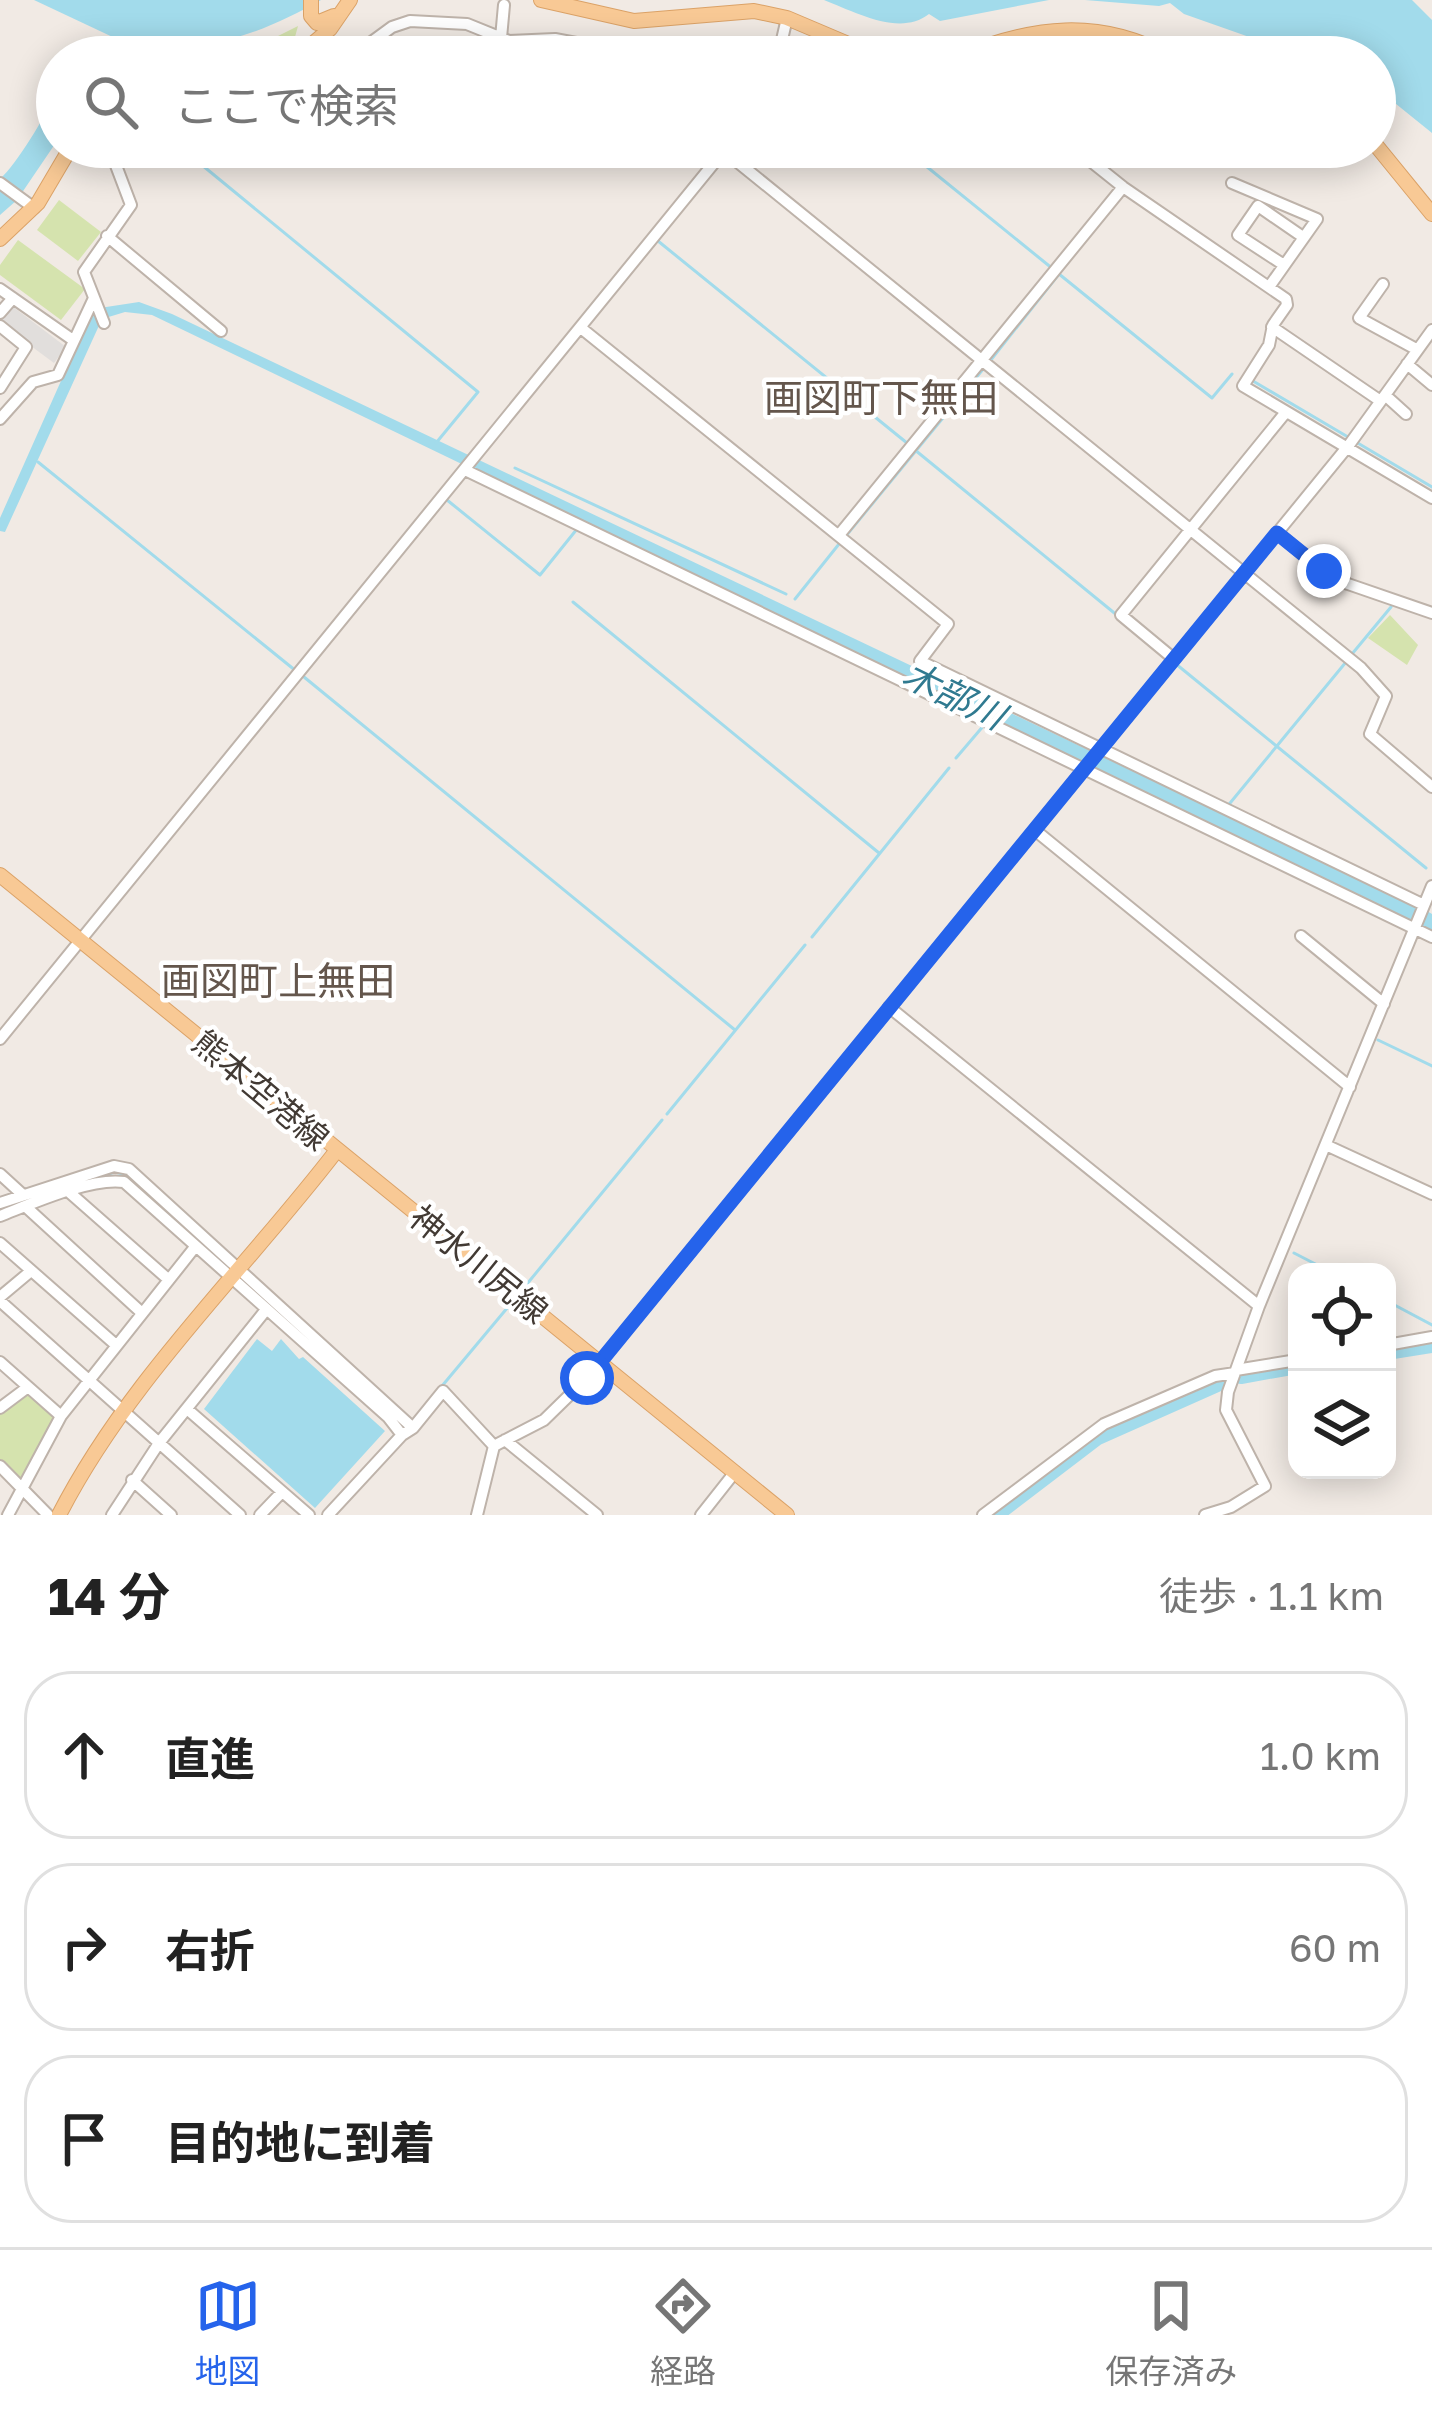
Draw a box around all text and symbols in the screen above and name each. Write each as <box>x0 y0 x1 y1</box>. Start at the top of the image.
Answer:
search box <box>36 36 1396 168</box>
icon: search <box>78 69 144 135</box>
text: ここで検索 <box>174 78 399 132</box>
district label: 画図町下無田 <box>764 374 998 421</box>
route end <box>1297 544 1351 598</box>
water label: 木部川 <box>896 652 1016 739</box>
district label: 画図町上無田 <box>161 957 395 1004</box>
street label: 熊本空港線 <box>186 1022 337 1158</box>
street label: 神水川尻線 <box>403 1197 556 1331</box>
map controls <box>1288 1263 1396 1479</box>
button: locate <box>1288 1263 1396 1371</box>
route start <box>560 1351 614 1405</box>
button: layers <box>1288 1371 1396 1479</box>
text: 14 分 <box>48 1565 170 1626</box>
text: 徒歩 · 1.1 km <box>1159 1572 1384 1619</box>
icon: ahead <box>51 1722 117 1788</box>
text: 直進 <box>165 1731 255 1785</box>
text: 1.0 km <box>1260 1732 1381 1779</box>
icon: right <box>51 1914 117 1980</box>
text: 右折 <box>165 1923 255 1977</box>
text: 60 m <box>1289 1924 1381 1971</box>
icon: arrive <box>51 2106 117 2172</box>
text: 目的地に到着 <box>165 2115 435 2169</box>
tab: 地図 <box>195 2273 261 2393</box>
tab: 経路 <box>650 2273 716 2393</box>
tab: 保存済み <box>1105 2273 1237 2393</box>

